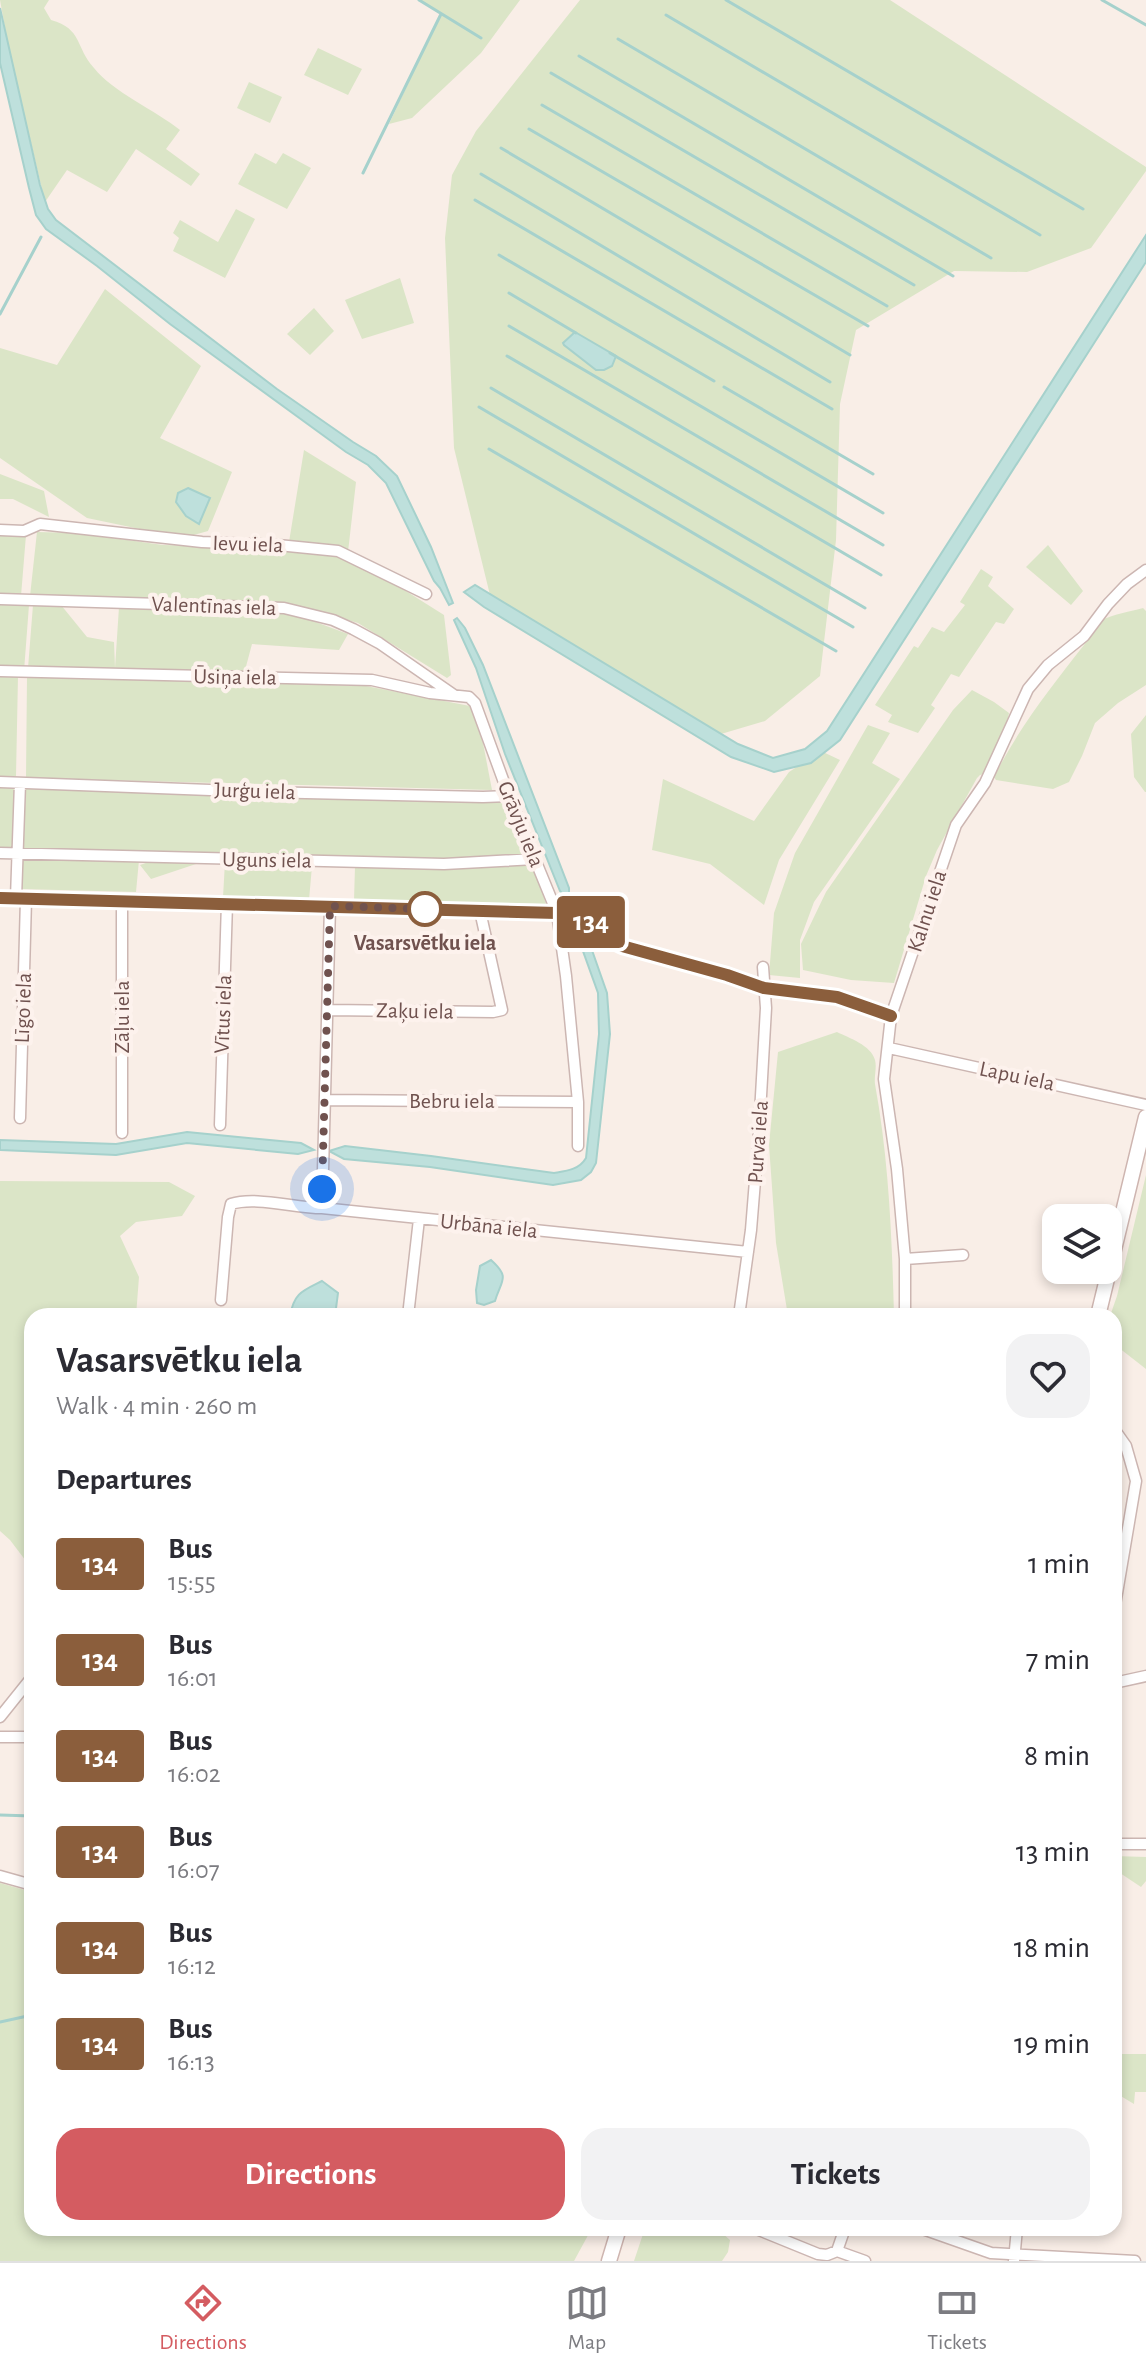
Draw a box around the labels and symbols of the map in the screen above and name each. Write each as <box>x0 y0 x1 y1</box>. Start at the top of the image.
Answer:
street label: Ievu iela <box>212 532 284 556</box>
street label: Valentīnas iela <box>151 593 277 619</box>
street label: Ūsiņa iela <box>193 665 277 691</box>
street label: Grāvju iela <box>494 778 548 870</box>
street label: Jurģu iela <box>214 779 296 803</box>
street label: Uguns iela <box>222 848 312 872</box>
street label: Kalnu iela <box>903 867 951 955</box>
marker: Vasarsvētku iela <box>408 892 442 926</box>
line badge: 134 <box>545 896 637 948</box>
place label: Vasarsvētku iela <box>354 932 497 954</box>
street label: Līgo iela <box>11 972 35 1044</box>
street label: Vītus iela <box>211 974 235 1054</box>
street label: Zāļu iela <box>111 980 135 1054</box>
street label: Zaķu iela <box>376 999 454 1025</box>
street label: Lapu iela <box>977 1057 1057 1095</box>
street label: Bebru iela <box>409 1090 495 1112</box>
street label: Purva iela <box>744 1100 772 1184</box>
your location <box>302 1169 342 1209</box>
street label: Urbāna iela <box>439 1210 539 1242</box>

